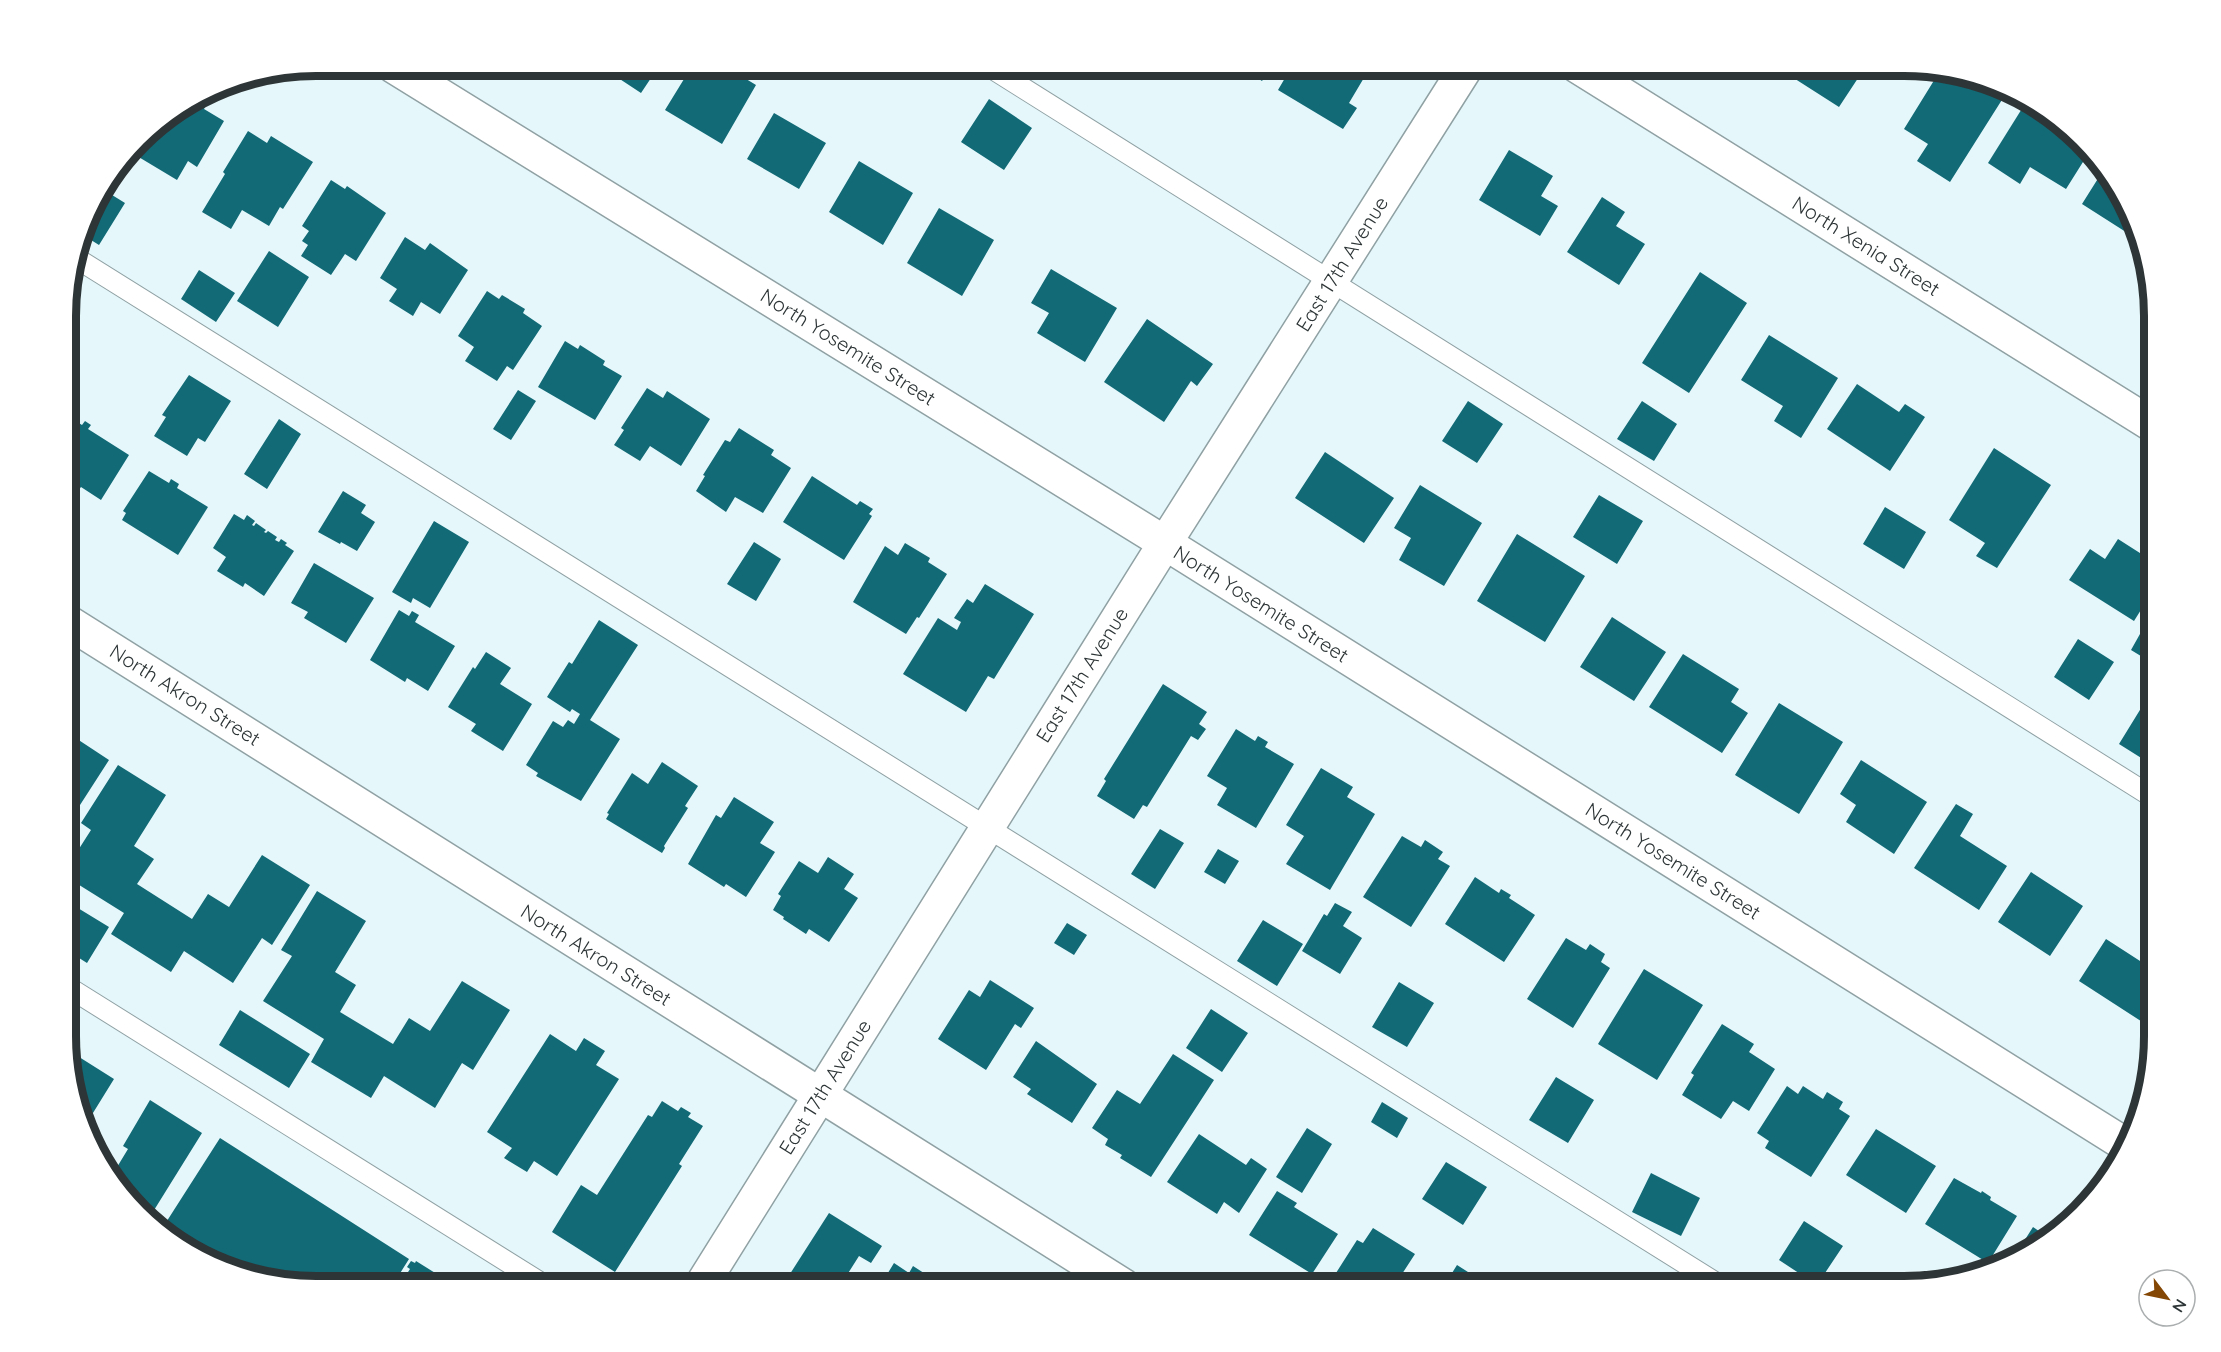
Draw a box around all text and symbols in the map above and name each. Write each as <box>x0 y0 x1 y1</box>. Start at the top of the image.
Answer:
street label: North Xenia Street <box>1788 190 1945 301</box>
street label: East 17th Avenue <box>1290 191 1393 336</box>
street label: North Yosemite Street <box>756 283 941 411</box>
street label: North Yosemite Street <box>1169 540 1354 668</box>
street label: East 17th Avenue <box>1030 602 1133 747</box>
street label: North Akron Street <box>105 638 265 751</box>
street label: North Yosemite Street <box>1581 797 1766 925</box>
street label: North Akron Street <box>516 898 676 1011</box>
street label: East 17th Avenue <box>773 1014 876 1159</box>
north arrow <box>2137 1268 2197 1328</box>
text: N <box>2168 1296 2191 1316</box>

